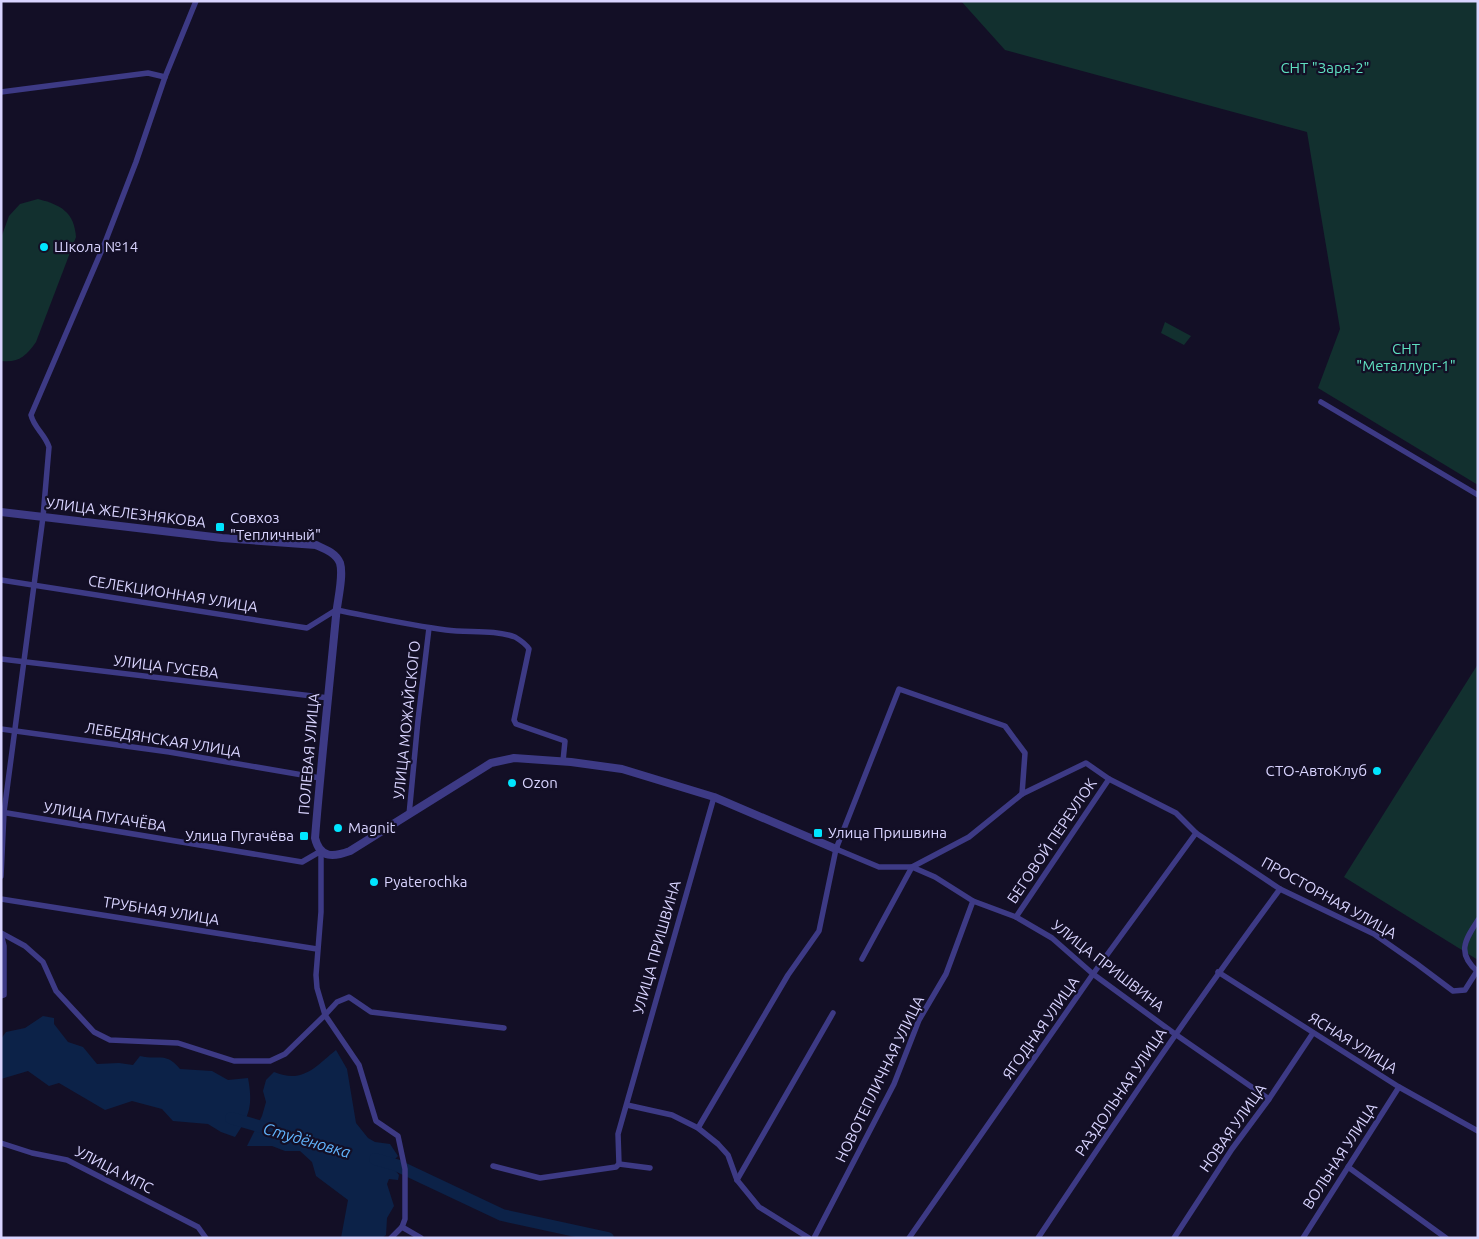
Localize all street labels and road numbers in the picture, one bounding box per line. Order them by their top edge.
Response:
street label: УЛИЦА ЖЕЛЕЗНЯКОВА [45,494,207,531]
street label: СЕЛЕКЦИОННАЯ УЛИЦА [87,572,259,615]
street label: УЛИЦА МОЖАЙСКОГО [390,640,423,800]
street label: УЛИЦА ГУСЕВА [113,652,220,681]
street label: ПОЛЕВАЯ УЛИЦА [295,692,322,816]
street label: ЛЕБЕДЯНСКАЯ УЛИЦА [84,719,243,760]
street label: БЕГОВОЙ ПЕРЕУЛОК [1003,775,1100,906]
street label: УЛИЦА ПУГАЧЁВА [42,798,168,835]
street label: ПРОСТОРНАЯ УЛИЦА [1259,853,1400,942]
street label: УЛИЦА ПРИШВИНА [629,878,684,1016]
street label: ТРУБНАЯ УЛИЦА [102,893,221,928]
street label: УЛИЦА ПРИШВИНА [1049,916,1168,1015]
street label: ЯГОДНАЯ УЛИЦА [999,973,1082,1082]
street label: НОВОТЕПЛИЧНАЯ УЛИЦА [832,993,927,1165]
street label: ЯСНАЯ УЛИЦА [1306,1009,1401,1077]
street label: РАЗДОЛЬНАЯ УЛИЦА [1071,1024,1170,1159]
street label: НОВАЯ УЛИЦА [1196,1080,1269,1175]
street label: ВОЛЬНАЯ УЛИЦА [1299,1099,1380,1212]
street label: УЛИЦА МПС [72,1143,156,1197]

